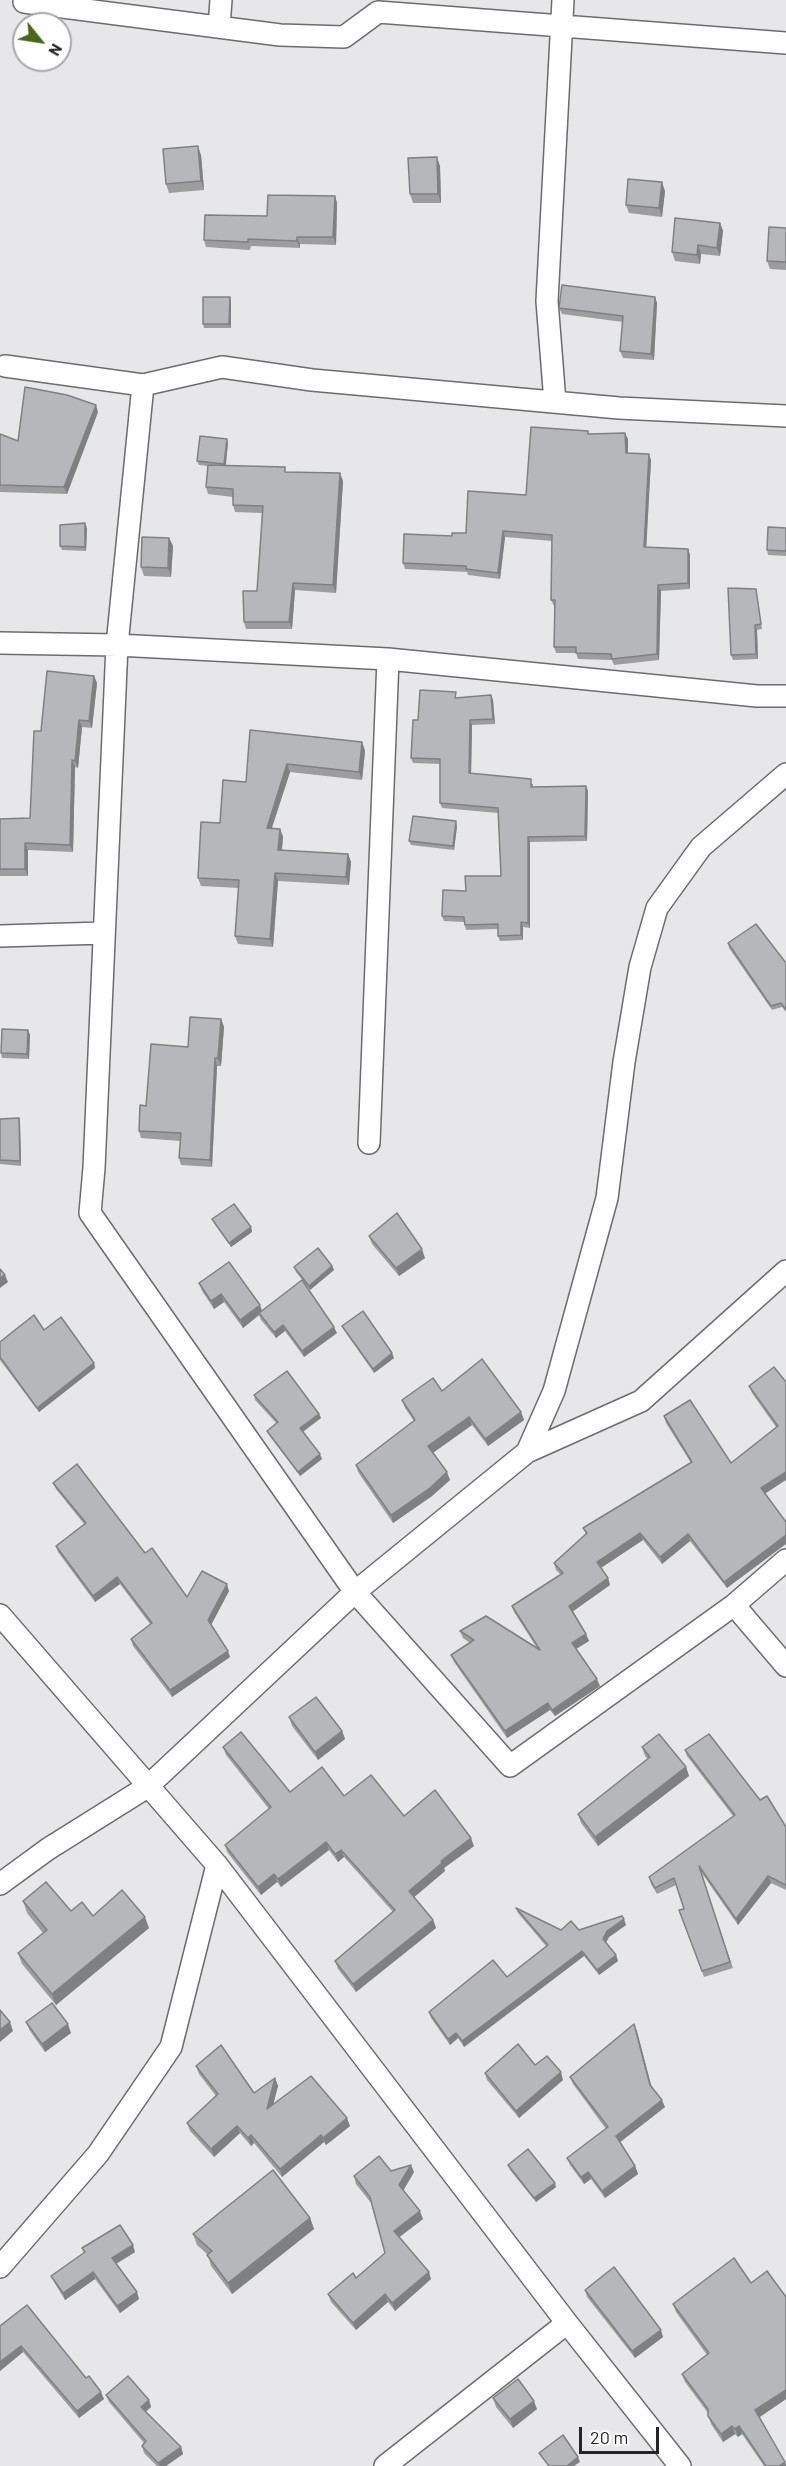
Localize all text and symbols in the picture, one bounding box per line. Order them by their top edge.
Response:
north arrow [12,12,72,72]
text: N [45,41,67,60]
scale bar [582,2415,662,2453]
text: 20 m [590,2426,628,2448]

